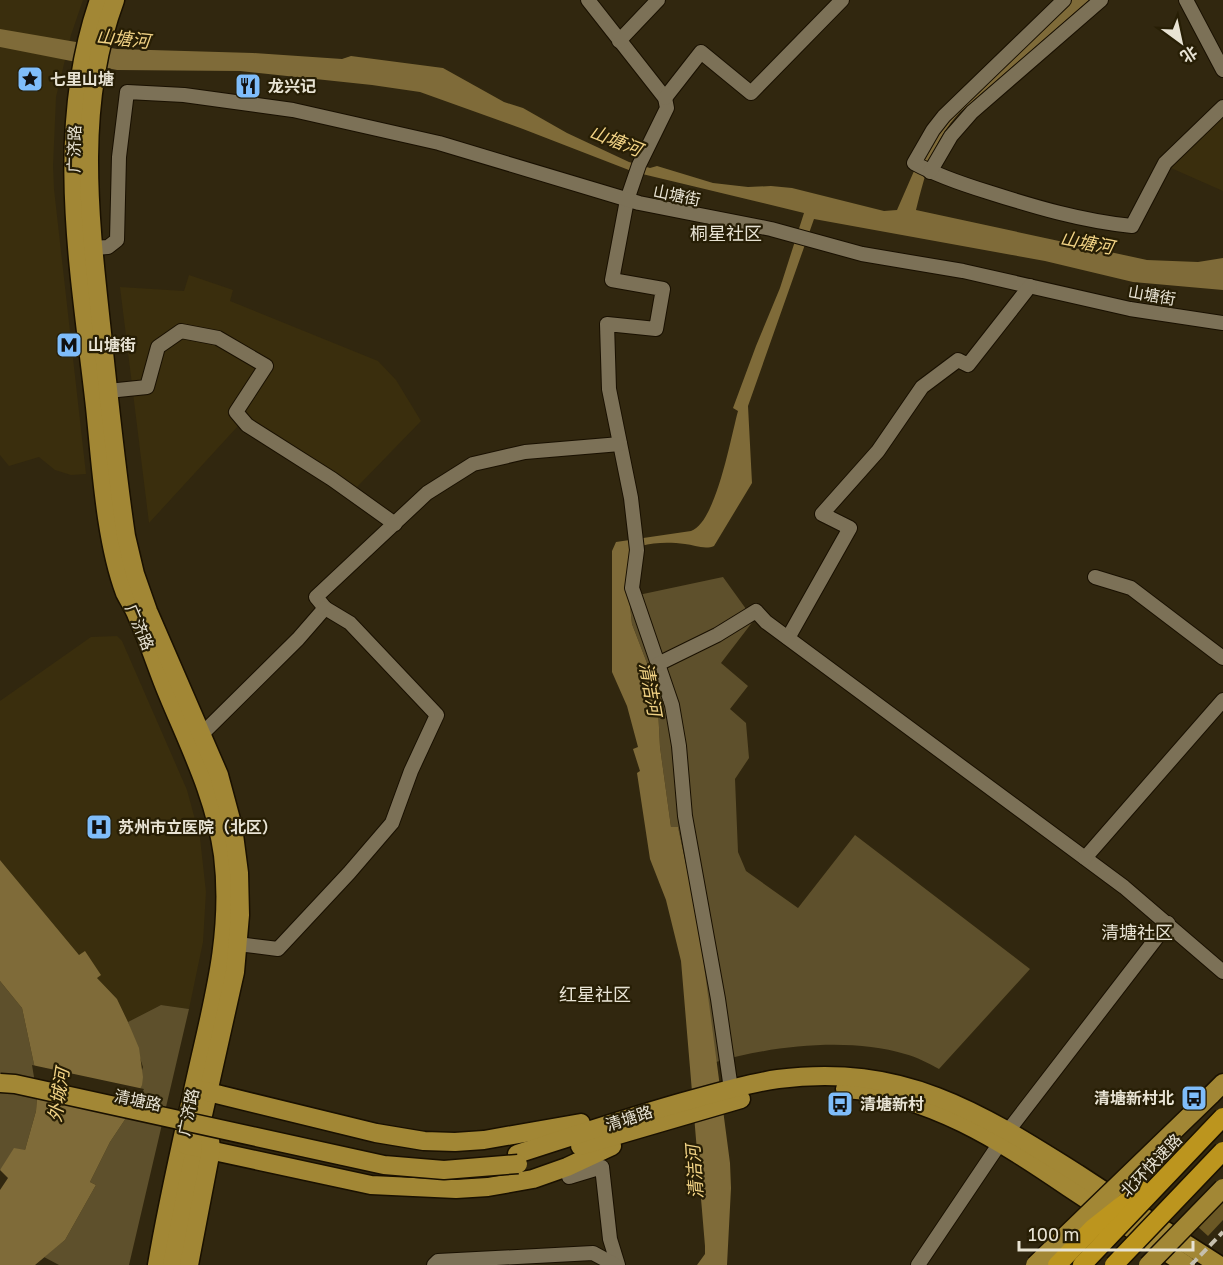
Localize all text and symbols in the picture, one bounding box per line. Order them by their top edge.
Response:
north arrow [1151,12,1211,72]
water label: 山塘河 [95,24,154,52]
text: 北 [1177,42,1201,67]
place icon: 七里山塘 [15,64,45,94]
place label: 七里山塘 [50,69,114,89]
restaurant icon: 龙兴记 [233,71,263,101]
place label: 龙兴记 [268,76,316,96]
water label: 山塘河 [587,120,648,161]
street label: 广济路 [64,125,84,173]
street label: 山塘街 [651,180,703,210]
district label: 桐星社区 [690,222,762,244]
water label: 山塘河 [1058,226,1119,259]
street label: 山塘街 [1127,281,1177,309]
metro station icon: 山塘街 [54,330,84,360]
place label: 山塘街 [88,335,136,355]
street label: 广济路 [121,601,159,653]
water label: 清洁河 [635,661,667,720]
hospital icon: 苏州市立医院（北区） [84,812,114,842]
place label: 苏州市立医院（北区） [118,817,278,837]
district label: 清塘社区 [1101,921,1173,943]
district label: 红星社区 [559,983,631,1005]
water label: 外城河 [43,1064,74,1123]
bus stop icon: 清塘新村北 [1179,1083,1209,1113]
street label: 清塘路 [112,1085,164,1115]
street label: 广济路 [173,1086,203,1138]
place label: 清塘新村北 [1094,1088,1174,1108]
bus stop icon: 清塘新村 [825,1089,855,1119]
place label: 清塘新村 [860,1094,924,1114]
street label: 清塘路 [603,1101,655,1135]
street label: 北环快速路 [1116,1129,1186,1201]
water label: 清洁河 [681,1141,707,1200]
scale bar [1019,1214,1193,1252]
text: 100 m [1028,1223,1079,1245]

